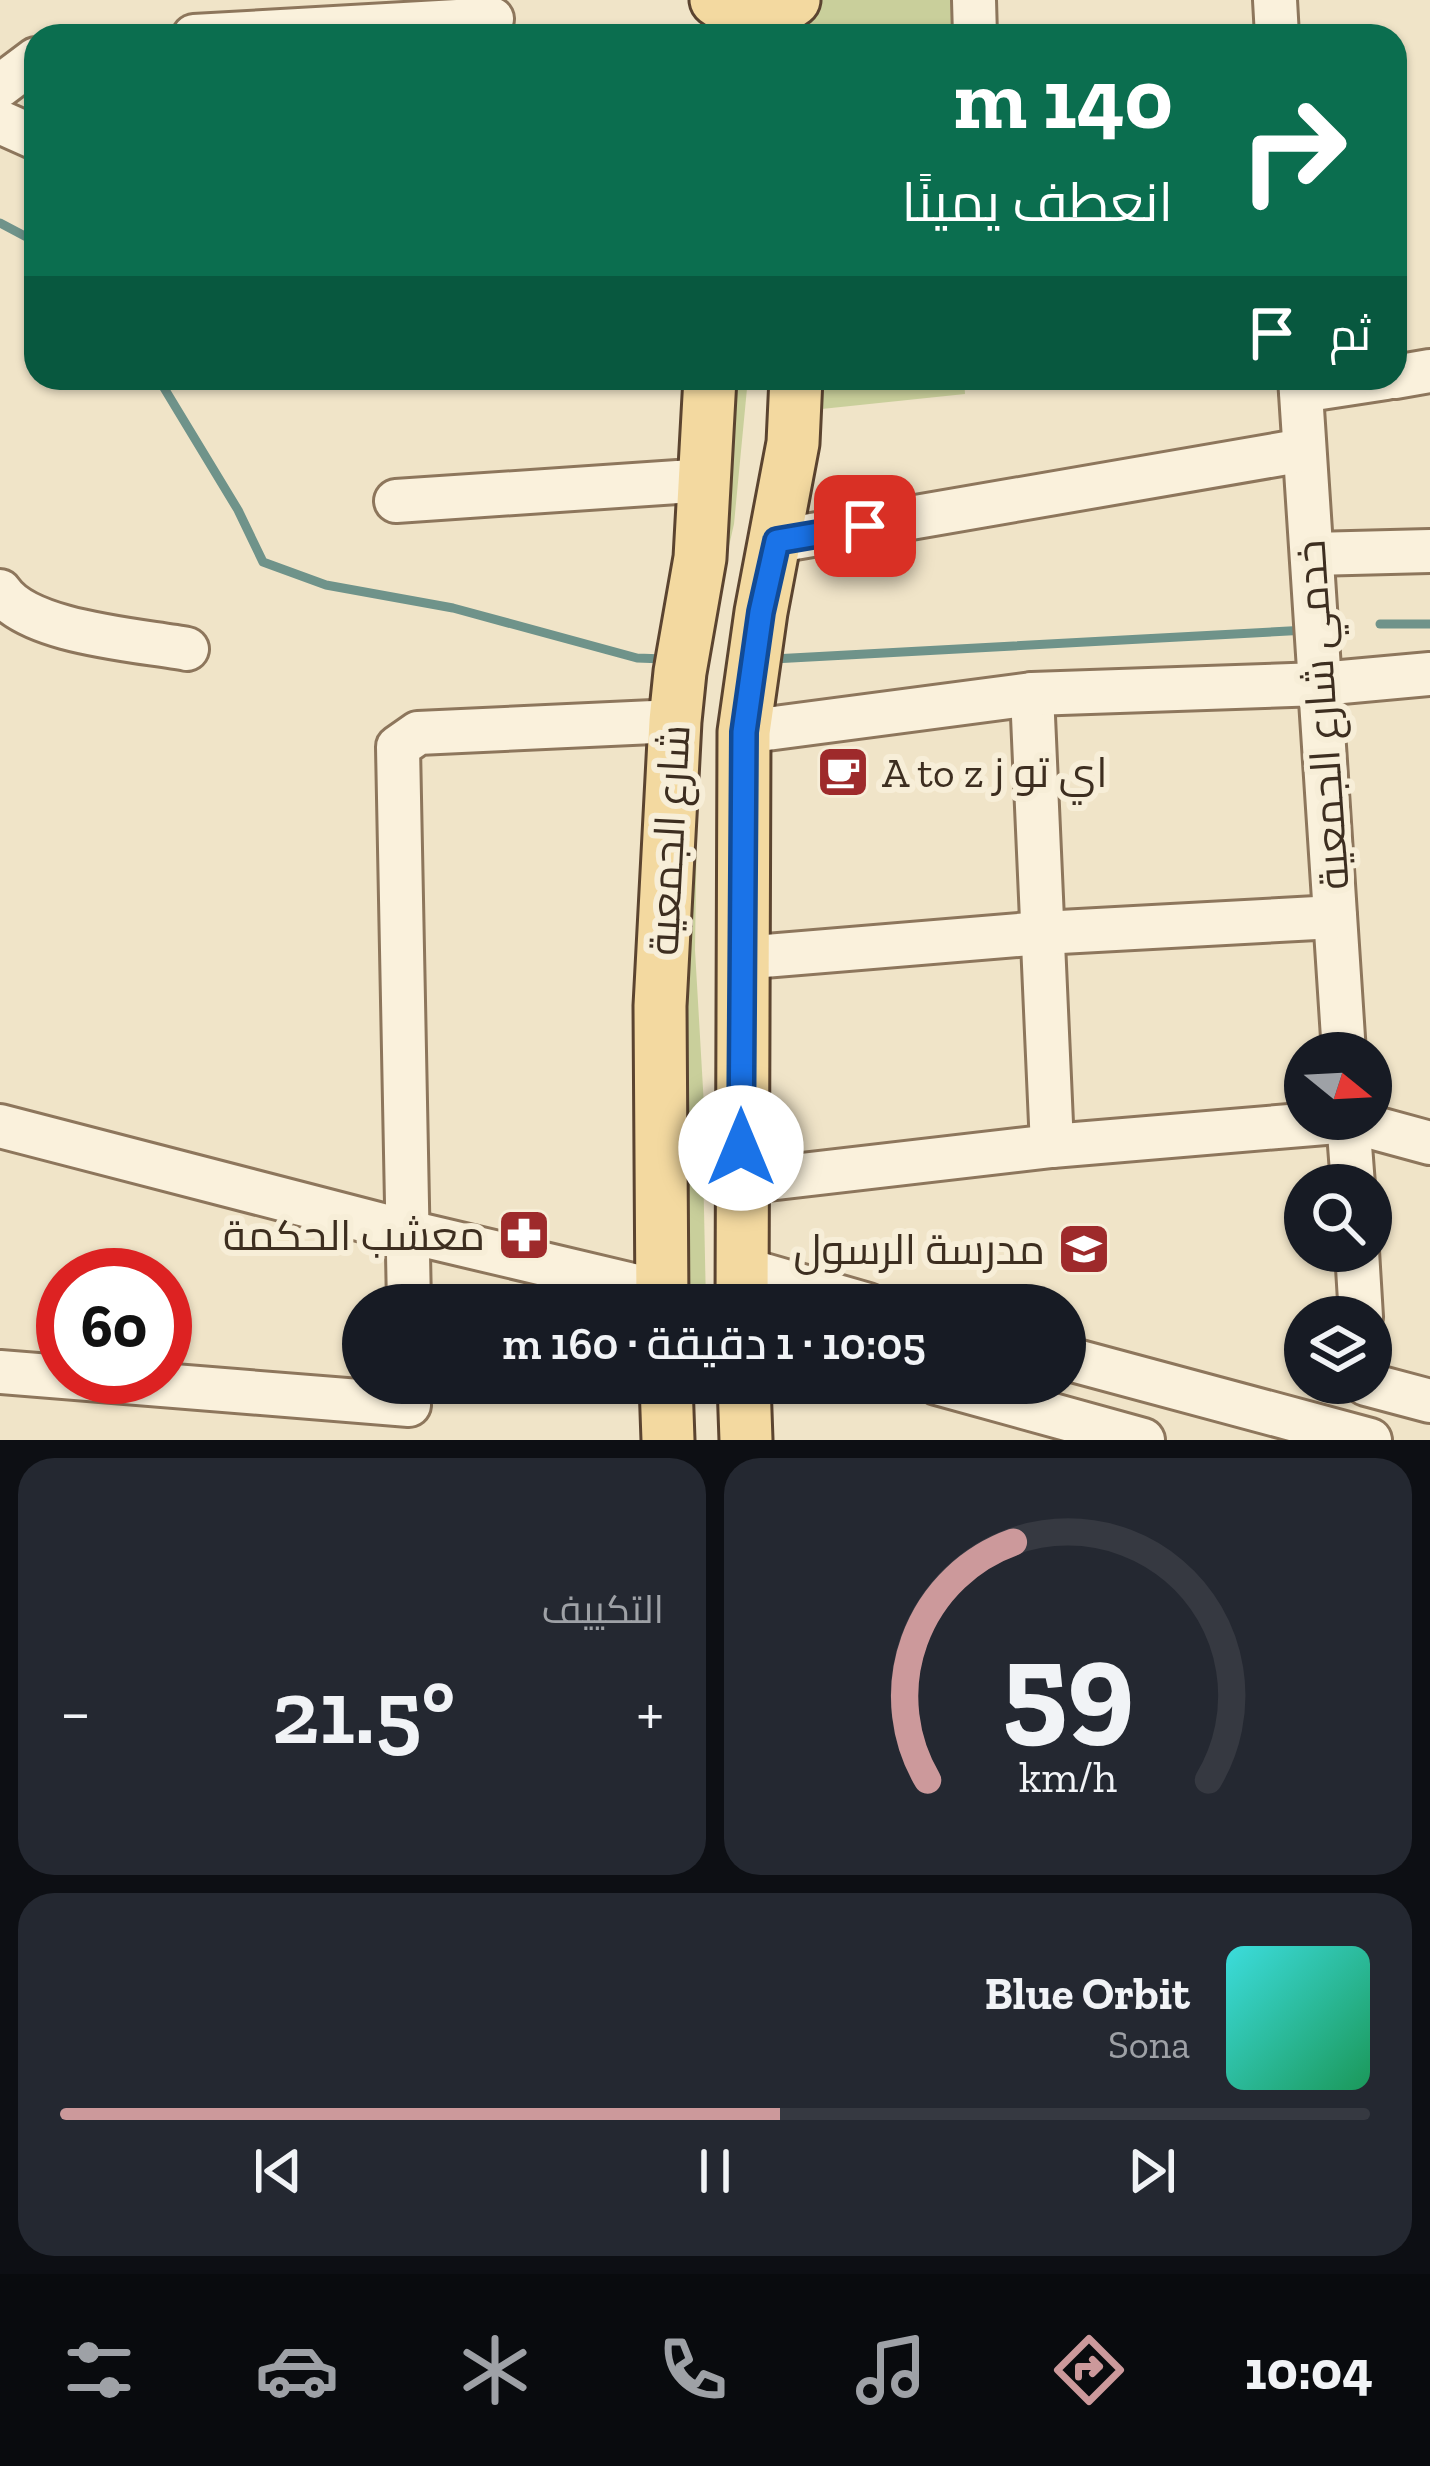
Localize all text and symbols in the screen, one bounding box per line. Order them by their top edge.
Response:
text: 140 m [953,49,1173,150]
icon: right [1215,72,1371,228]
text: انعطف يمينًا [901,170,1173,235]
icon: arrive [1239,300,1305,366]
text: ثم [1329,308,1371,362]
pin [814,475,916,577]
icon: arrive [832,493,898,559]
street label: خدمي شارع الجمعية [1284,538,1367,891]
street label: شارع الجمعية [637,723,703,957]
cafe icon: A to z اي تو ز [815,744,871,800]
place label: A to z اي تو ز [882,747,1108,805]
north arrow [1284,1032,1392,1140]
map controls [1284,1032,1392,1404]
position arrow [678,1085,804,1211]
button: search [1284,1164,1392,1272]
pharmacy icon: معشب الحكمة [496,1207,552,1263]
place label: معشب الحكمة [223,1210,485,1261]
school or university icon: مدرسة الرسول [1056,1221,1112,1277]
place label: مدرسة الرسول [794,1224,1045,1275]
speed limit sign: 60 [36,1248,192,1404]
button: layers [1284,1296,1392,1404]
text: 10:05 · 1 دقيقة · 160 m [502,1317,926,1371]
text: التكييف [542,1586,664,1633]
text: 59 [1002,1611,1134,1761]
text: 21.5° [272,1658,455,1766]
text: − [60,1673,91,1752]
text: + [636,1673,664,1752]
text: km/h [1019,1751,1117,1802]
text: Blue Orbit [985,1967,1190,2021]
text: Sona [1108,2021,1190,2068]
icon: previous [245,2138,311,2204]
icon: pause [682,2138,748,2204]
icon: next [1119,2138,1185,2204]
icon: filters [57,2328,141,2412]
icon: car [255,2328,339,2412]
icon: climate [453,2328,537,2412]
icon: phone [651,2328,735,2412]
icon: music [849,2328,933,2412]
icon: directions [1047,2328,1131,2412]
text: 10:04 [1245,2338,1373,2403]

